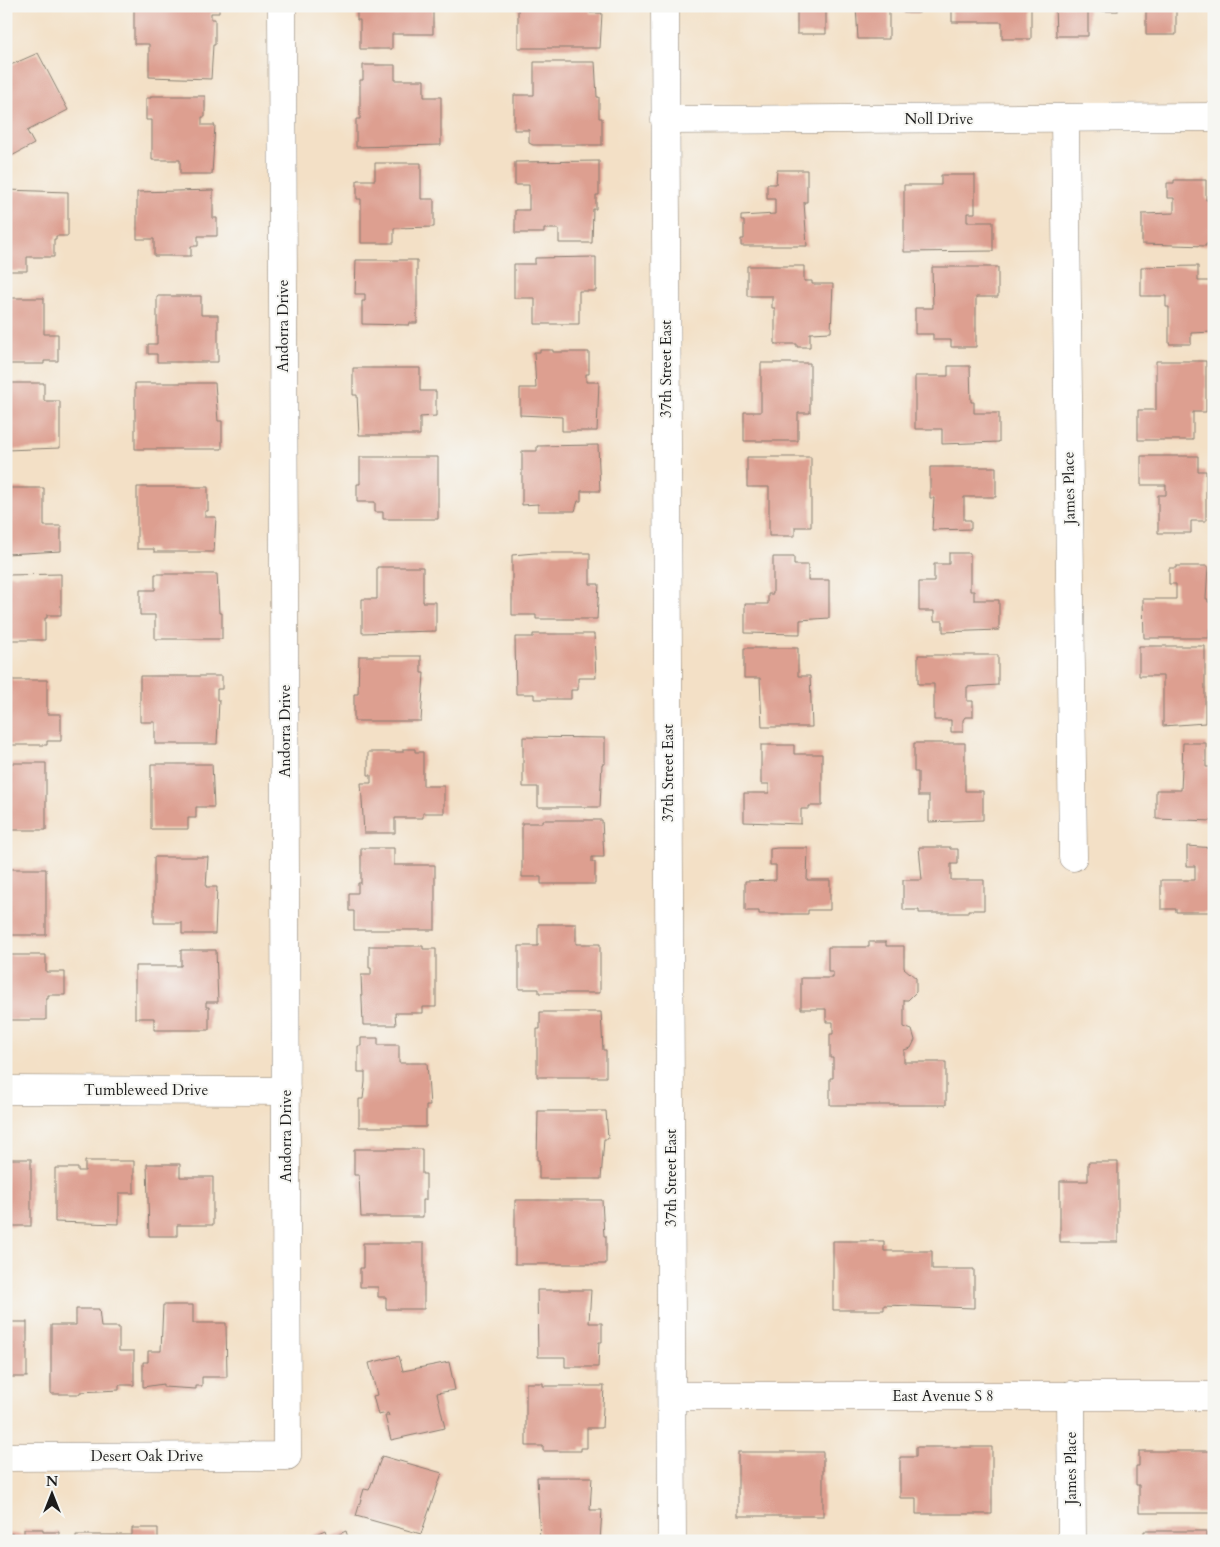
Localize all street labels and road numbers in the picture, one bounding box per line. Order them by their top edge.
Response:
street label: Noll Drive [905,109,974,129]
street label: Andorra Drive [273,279,293,373]
street label: 37th Street East [656,320,676,418]
street label: James Place [1058,451,1080,527]
street label: Andorra Drive [275,684,295,778]
street label: 37th Street East [658,724,678,822]
street label: Tumbleweed Drive [84,1080,208,1100]
street label: Andorra Drive [276,1089,296,1183]
street label: 37th Street East [661,1129,681,1227]
street label: East Avenue S 8 [892,1386,994,1406]
street label: James Place [1061,1431,1081,1506]
street label: Desert Oak Drive [91,1446,204,1466]

